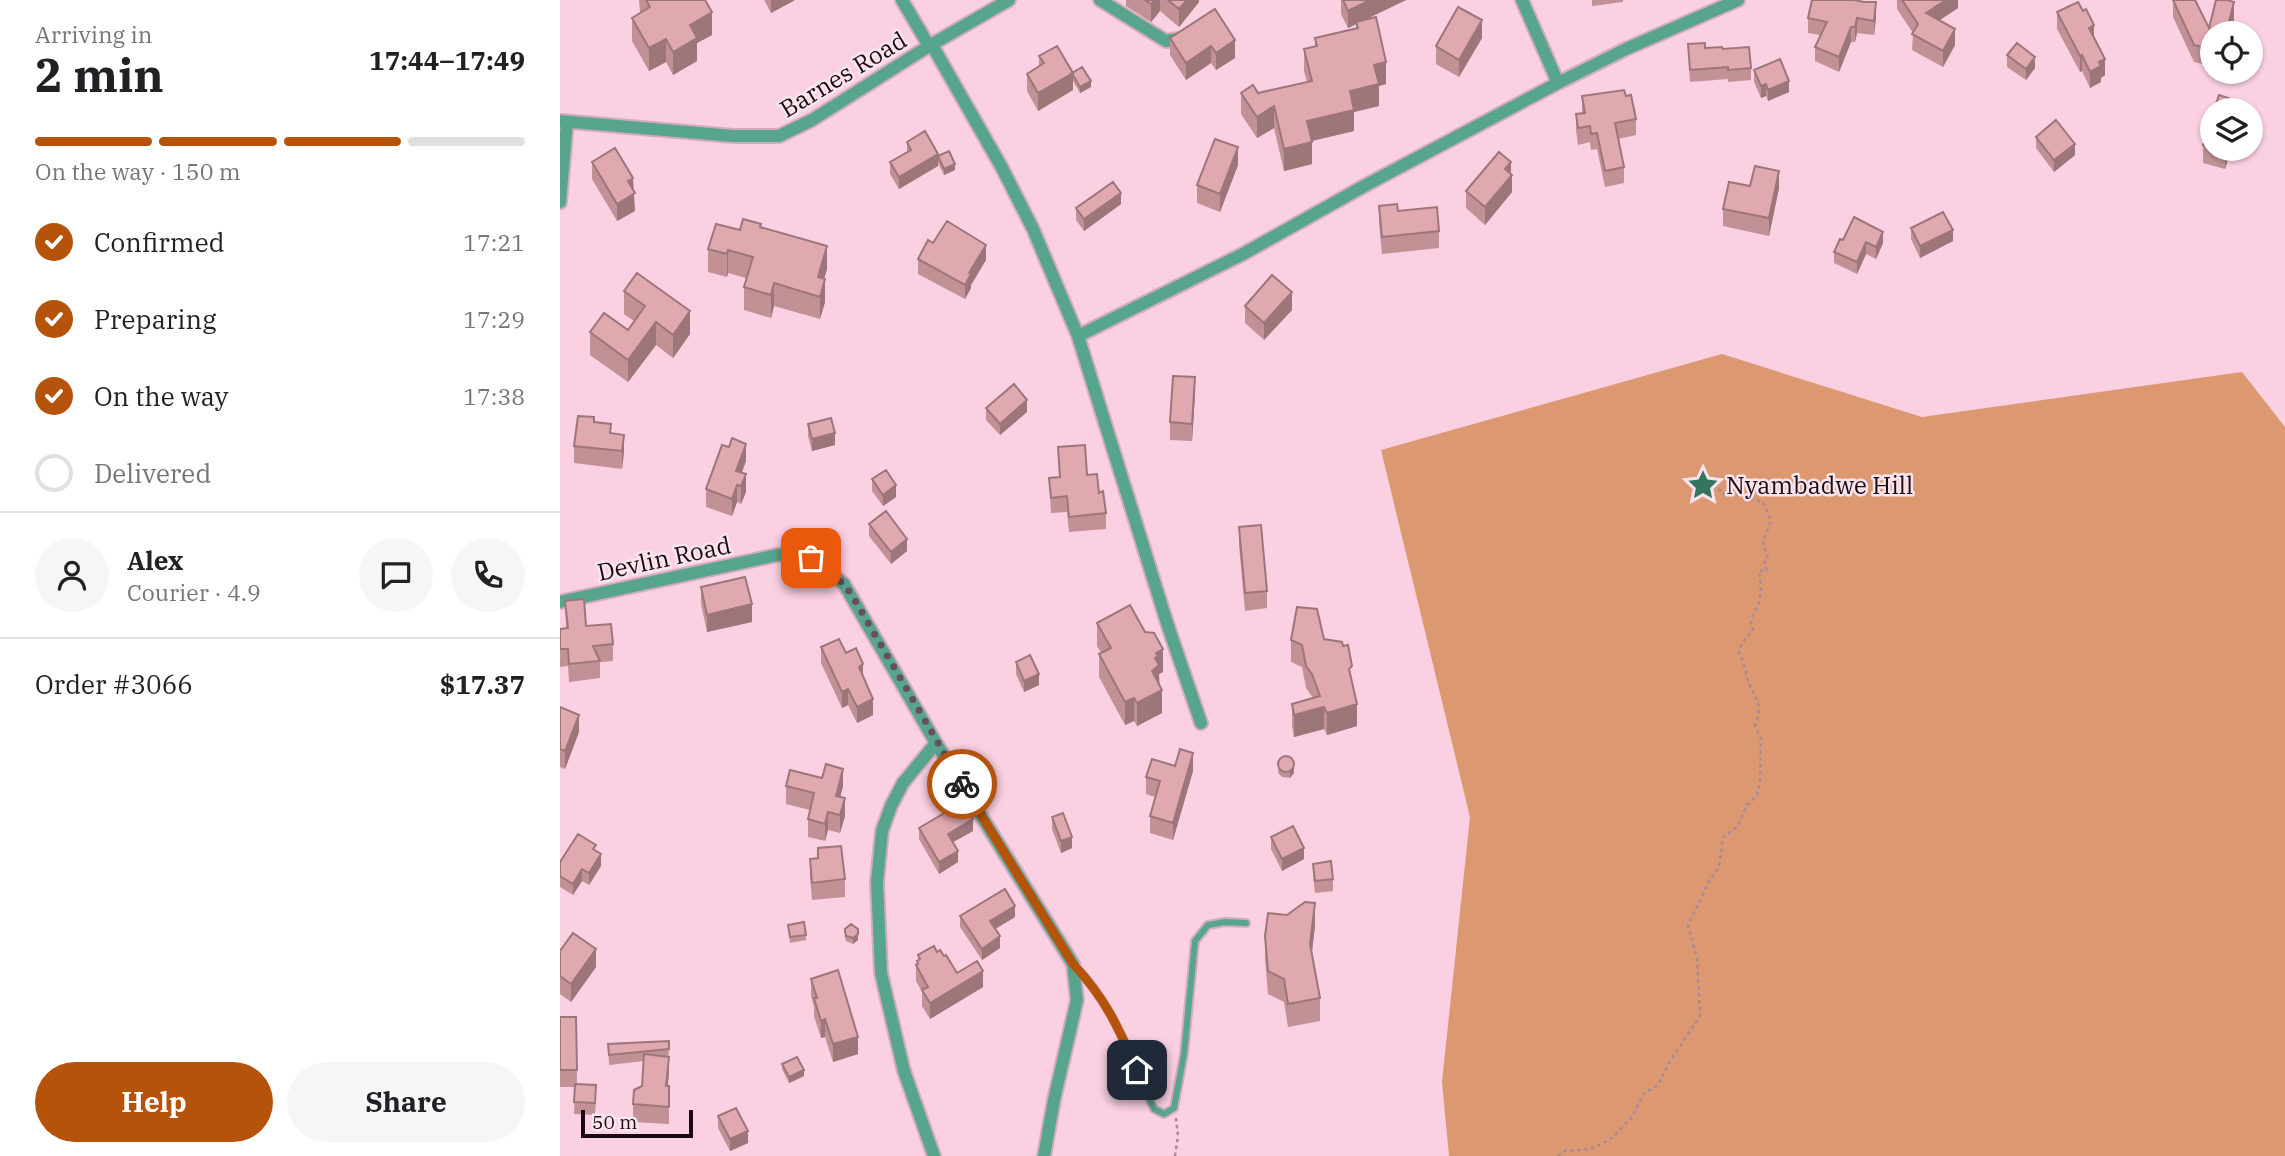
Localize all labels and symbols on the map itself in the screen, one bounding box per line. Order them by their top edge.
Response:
street label: Barnes Road [774,24,912,124]
place icon: Nyambadwe Hill [1686,468,1720,502]
place label: Nyambadwe Hill [1726,469,1913,501]
street label: Devlin Road [594,528,734,588]
pin [781,528,841,588]
courier [927,749,997,819]
pin [1107,1040,1167,1100]
scale bar [581,1107,693,1139]

